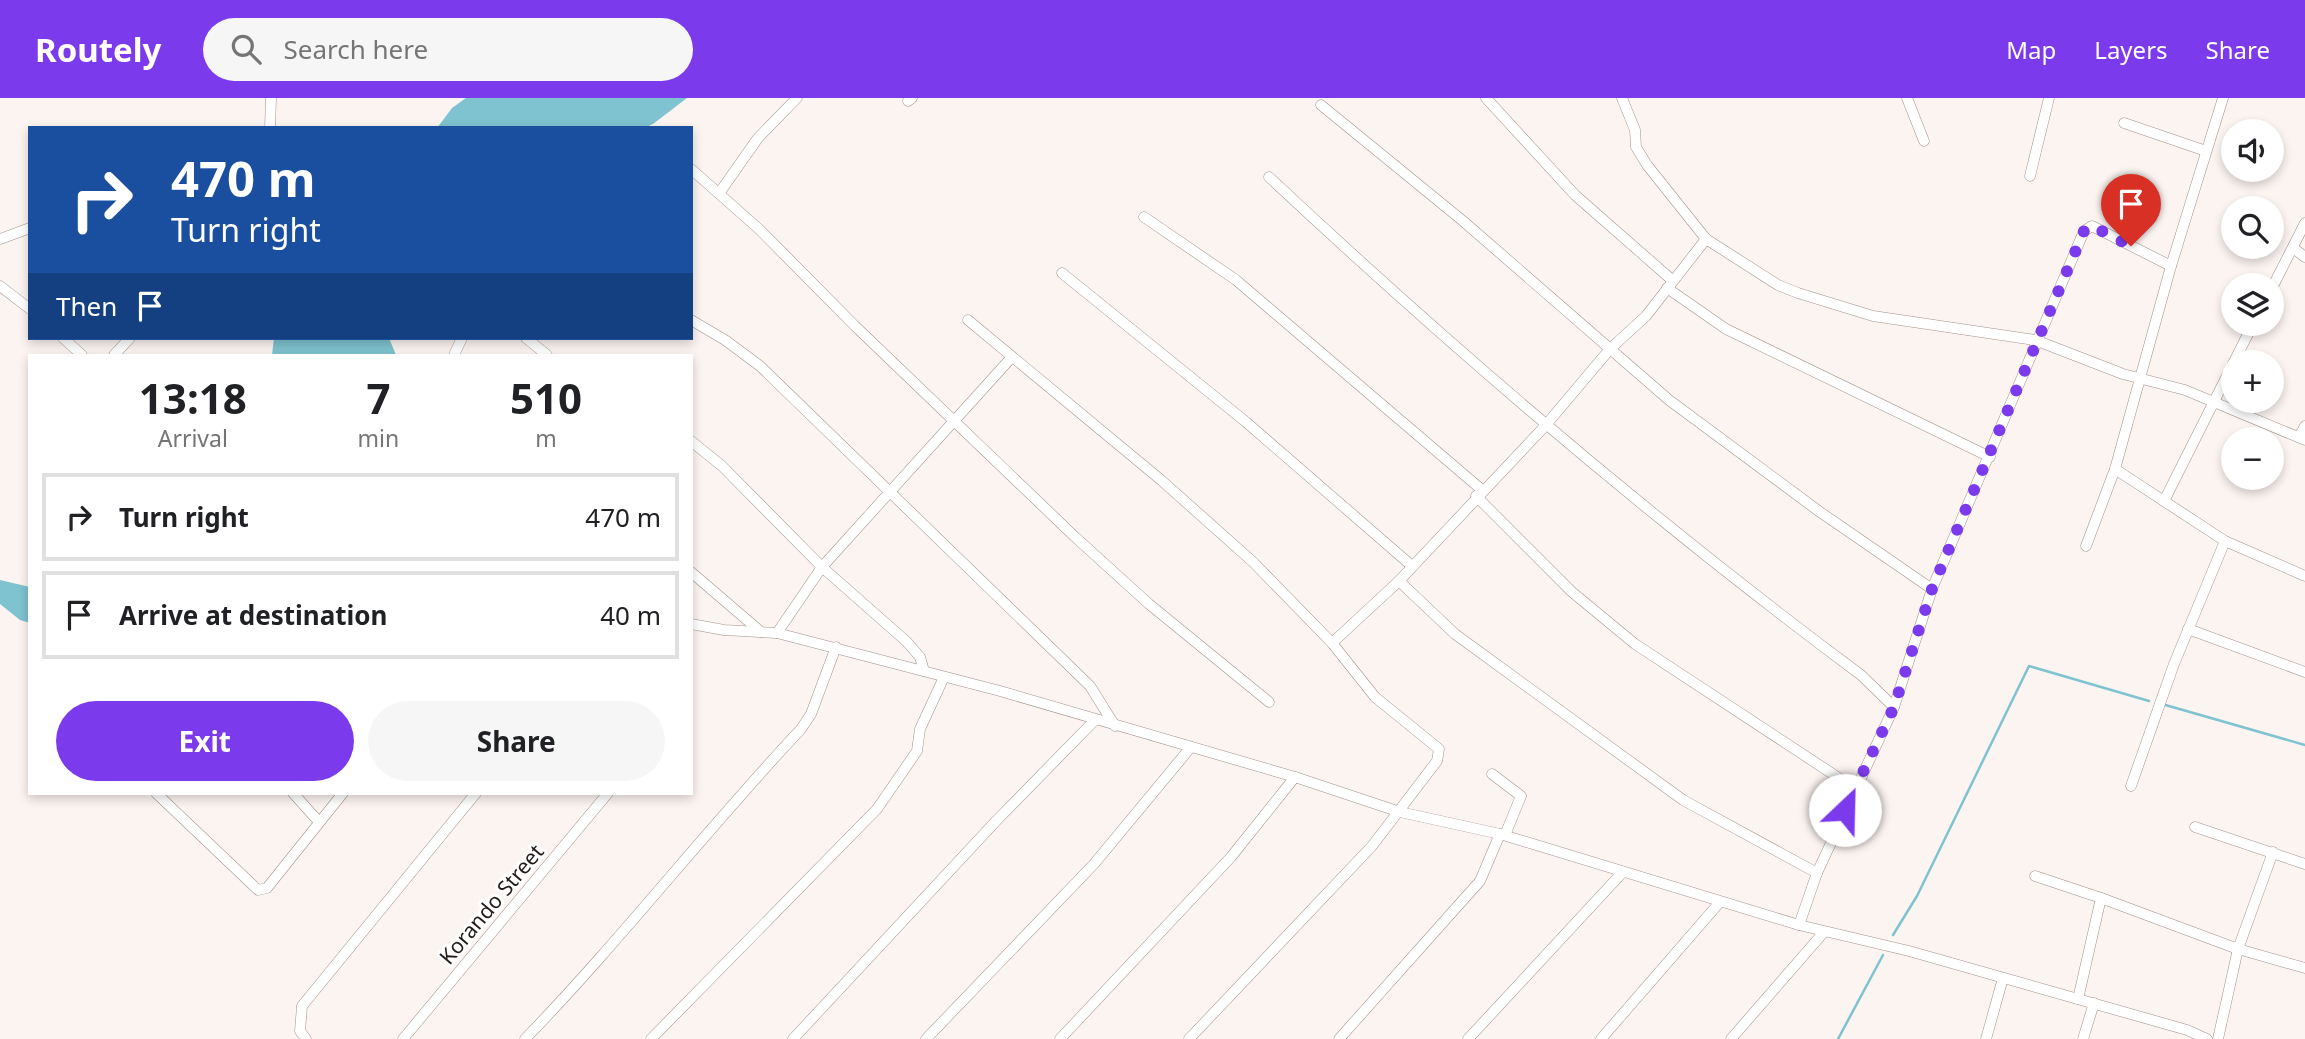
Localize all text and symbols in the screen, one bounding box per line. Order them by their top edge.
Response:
search box [203,18,693,81]
text: Routely [35,27,161,72]
icon: search [227,30,265,68]
text: Search here [283,31,428,67]
text: Map [2006,33,2056,66]
text: Layers [2094,33,2168,66]
text: Share [2206,33,2270,66]
map controls [2221,119,2284,490]
button: sound [2221,119,2284,182]
text: 470 m [171,145,316,211]
icon: right [56,154,147,245]
pin [2101,174,2161,246]
icon: arrive [2112,185,2150,223]
button: search [2221,196,2284,259]
text: Turn right [171,208,321,251]
button: layers [2221,273,2284,336]
icon: arrive [131,287,169,325]
text: Then [56,288,117,324]
button: + [2221,350,2284,413]
text: 13:18 [139,369,247,426]
text: 7 [366,369,390,426]
text: 510 [510,369,582,426]
text: Arrival [158,422,228,454]
text: min [358,422,399,454]
text: m [535,422,557,454]
button: − [2221,427,2284,490]
icon: right [60,498,98,536]
text: Turn right [119,499,249,535]
text: 470 m [585,499,661,535]
icon: arrive [60,596,98,634]
text: Arrive at destination [119,597,388,633]
text: 40 m [600,597,661,633]
button: Exit [56,701,354,781]
button: Share [368,701,665,781]
position arrow [1808,773,1882,847]
street label: Korando Street [433,838,550,970]

